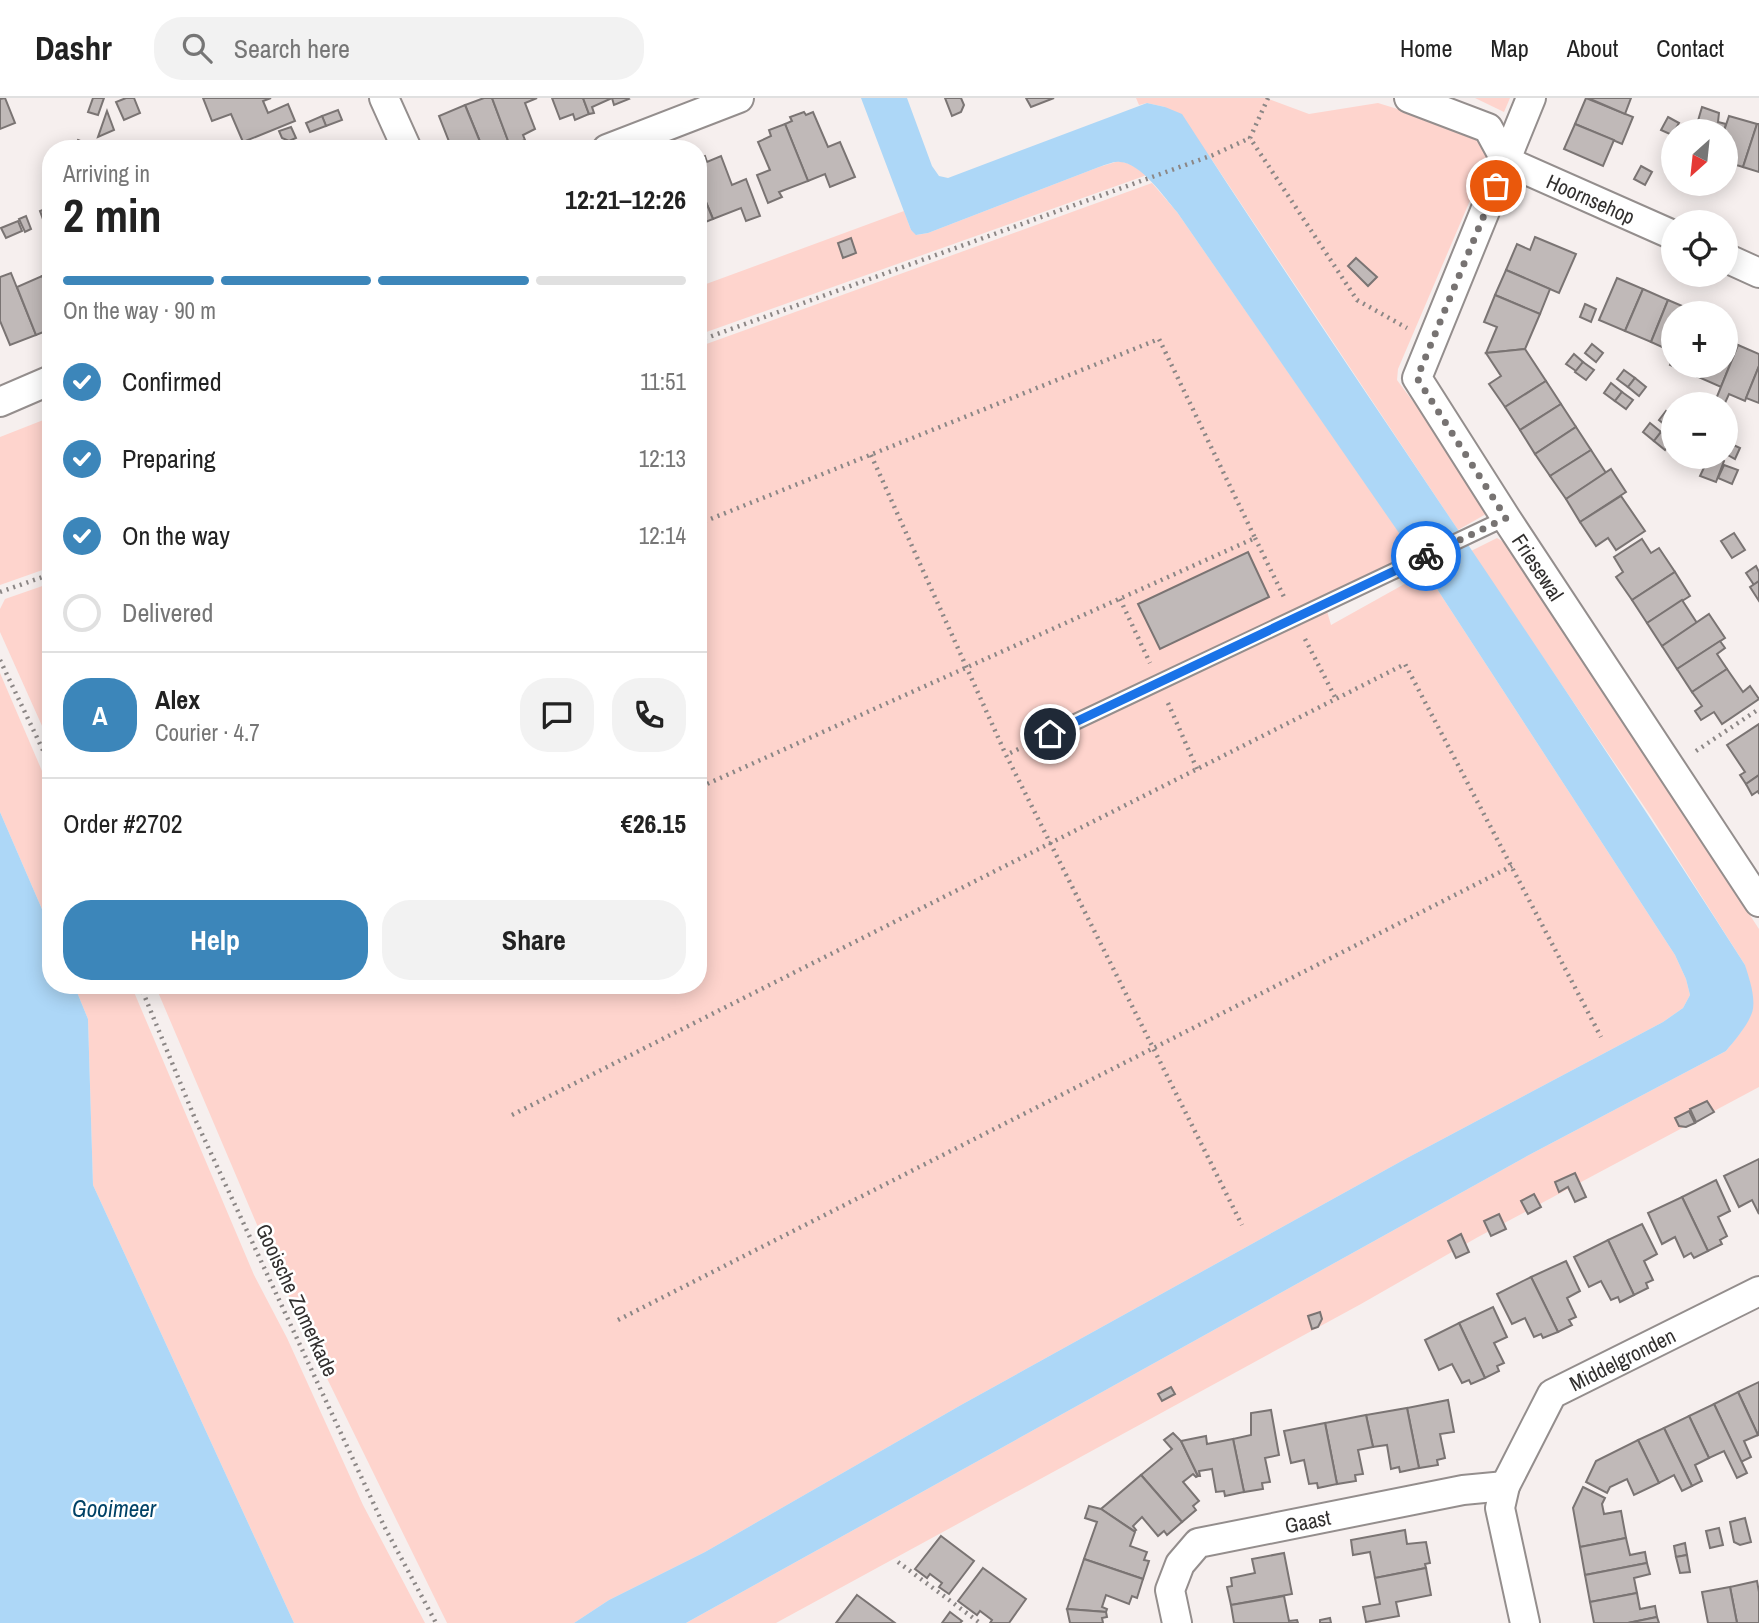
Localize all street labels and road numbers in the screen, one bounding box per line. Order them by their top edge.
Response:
street label: Hoornsehop [1542,166,1640,231]
street label: Friesewal [1506,528,1571,606]
street label: Gooische Zomerkade [249,1219,345,1381]
street label: Middelgronden [1564,1320,1680,1398]
street label: Gaast [1282,1502,1333,1540]

